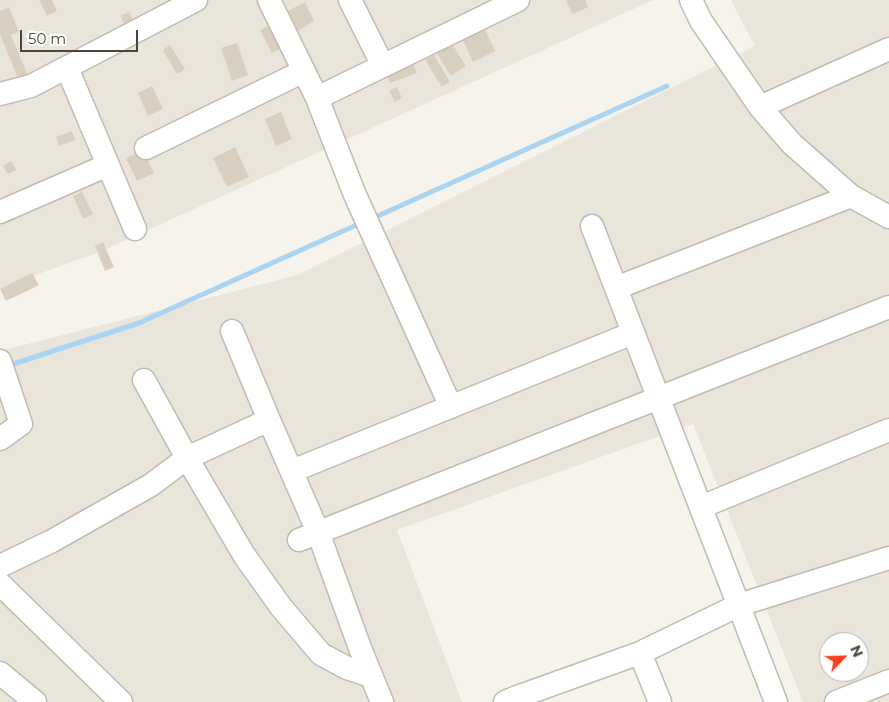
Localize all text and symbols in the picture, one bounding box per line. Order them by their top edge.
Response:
scale bar [22,20,140,52]
text: 50 m [28,29,66,48]
north arrow [819,632,869,682]
text: N [846,642,867,660]

